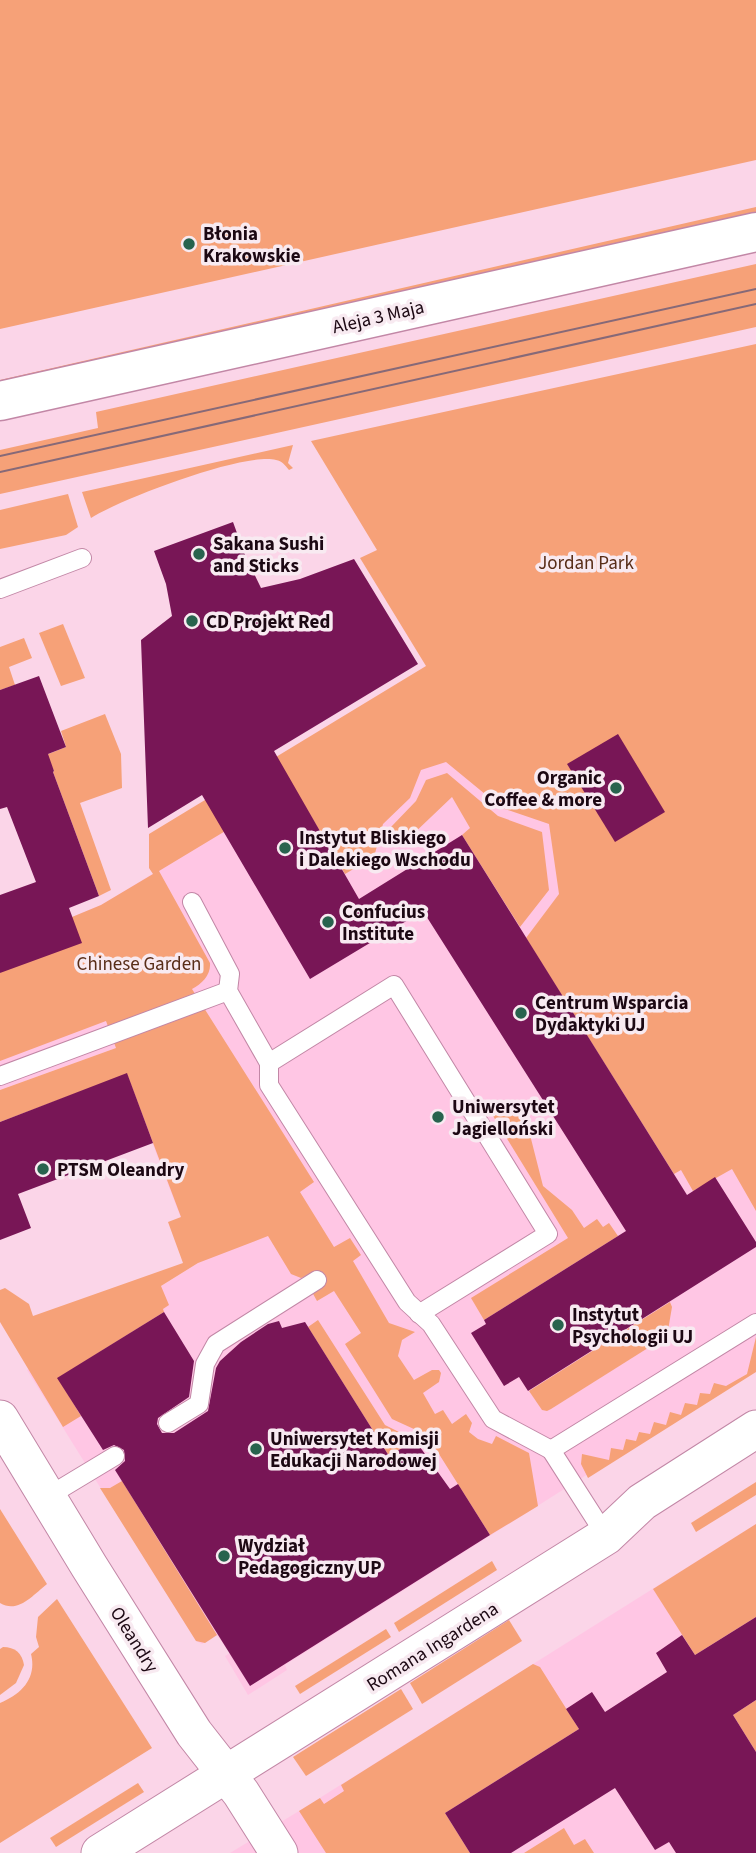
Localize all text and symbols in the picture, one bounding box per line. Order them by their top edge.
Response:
place label: Błonia Krakowskie [203,221,301,270]
marker: Błonia Krakowskie [181,236,197,252]
street label: Aleja 3 Maja [330,294,427,341]
place label: Sakana Sushi and Sticks [213,531,324,580]
marker: Sakana Sushi and Sticks [191,546,207,562]
park label: Jordan Park [538,550,634,577]
place label: CD Projekt Red [206,609,330,636]
marker: CD Projekt Red [184,613,200,629]
place label: Organic Coffee & more [484,765,602,814]
marker: Organic Coffee & more [608,780,624,796]
place label: Instytut Bliskiego i Dalekiego Wschodu [299,825,471,874]
marker: Instytut Bliskiego i Dalekiego Wschodu [277,840,293,856]
place label: Confucius Institute [342,899,425,948]
marker: Confucius Institute [320,914,336,930]
park label: Chinese Garden [77,951,201,978]
place label: Centrum Wsparcia Dydaktyki UJ [535,990,689,1039]
marker: Centrum Wsparcia Dydaktyki UJ [513,1005,529,1021]
place label: Uniwersytet Jagielloński [452,1094,555,1143]
marker: Uniwersytet Jagielloński [430,1109,446,1125]
place label: PTSM Oleandry [57,1157,185,1184]
marker: PTSM Oleandry [35,1161,51,1177]
place label: Instytut Psychologii UJ [572,1302,693,1351]
marker: Instytut Psychologii UJ [550,1317,566,1333]
place label: Uniwersytet Komisji Edukacji Narodowej [270,1426,439,1475]
marker: Uniwersytet Komisji Edukacji Narodowej [248,1441,264,1457]
place label: Wydział Pedagogiczny UP [238,1533,382,1582]
marker: Wydział Pedagogiczny UP [216,1548,232,1564]
street label: Romana Ingardena [362,1596,504,1699]
street label: Oleandry [103,1602,165,1678]

